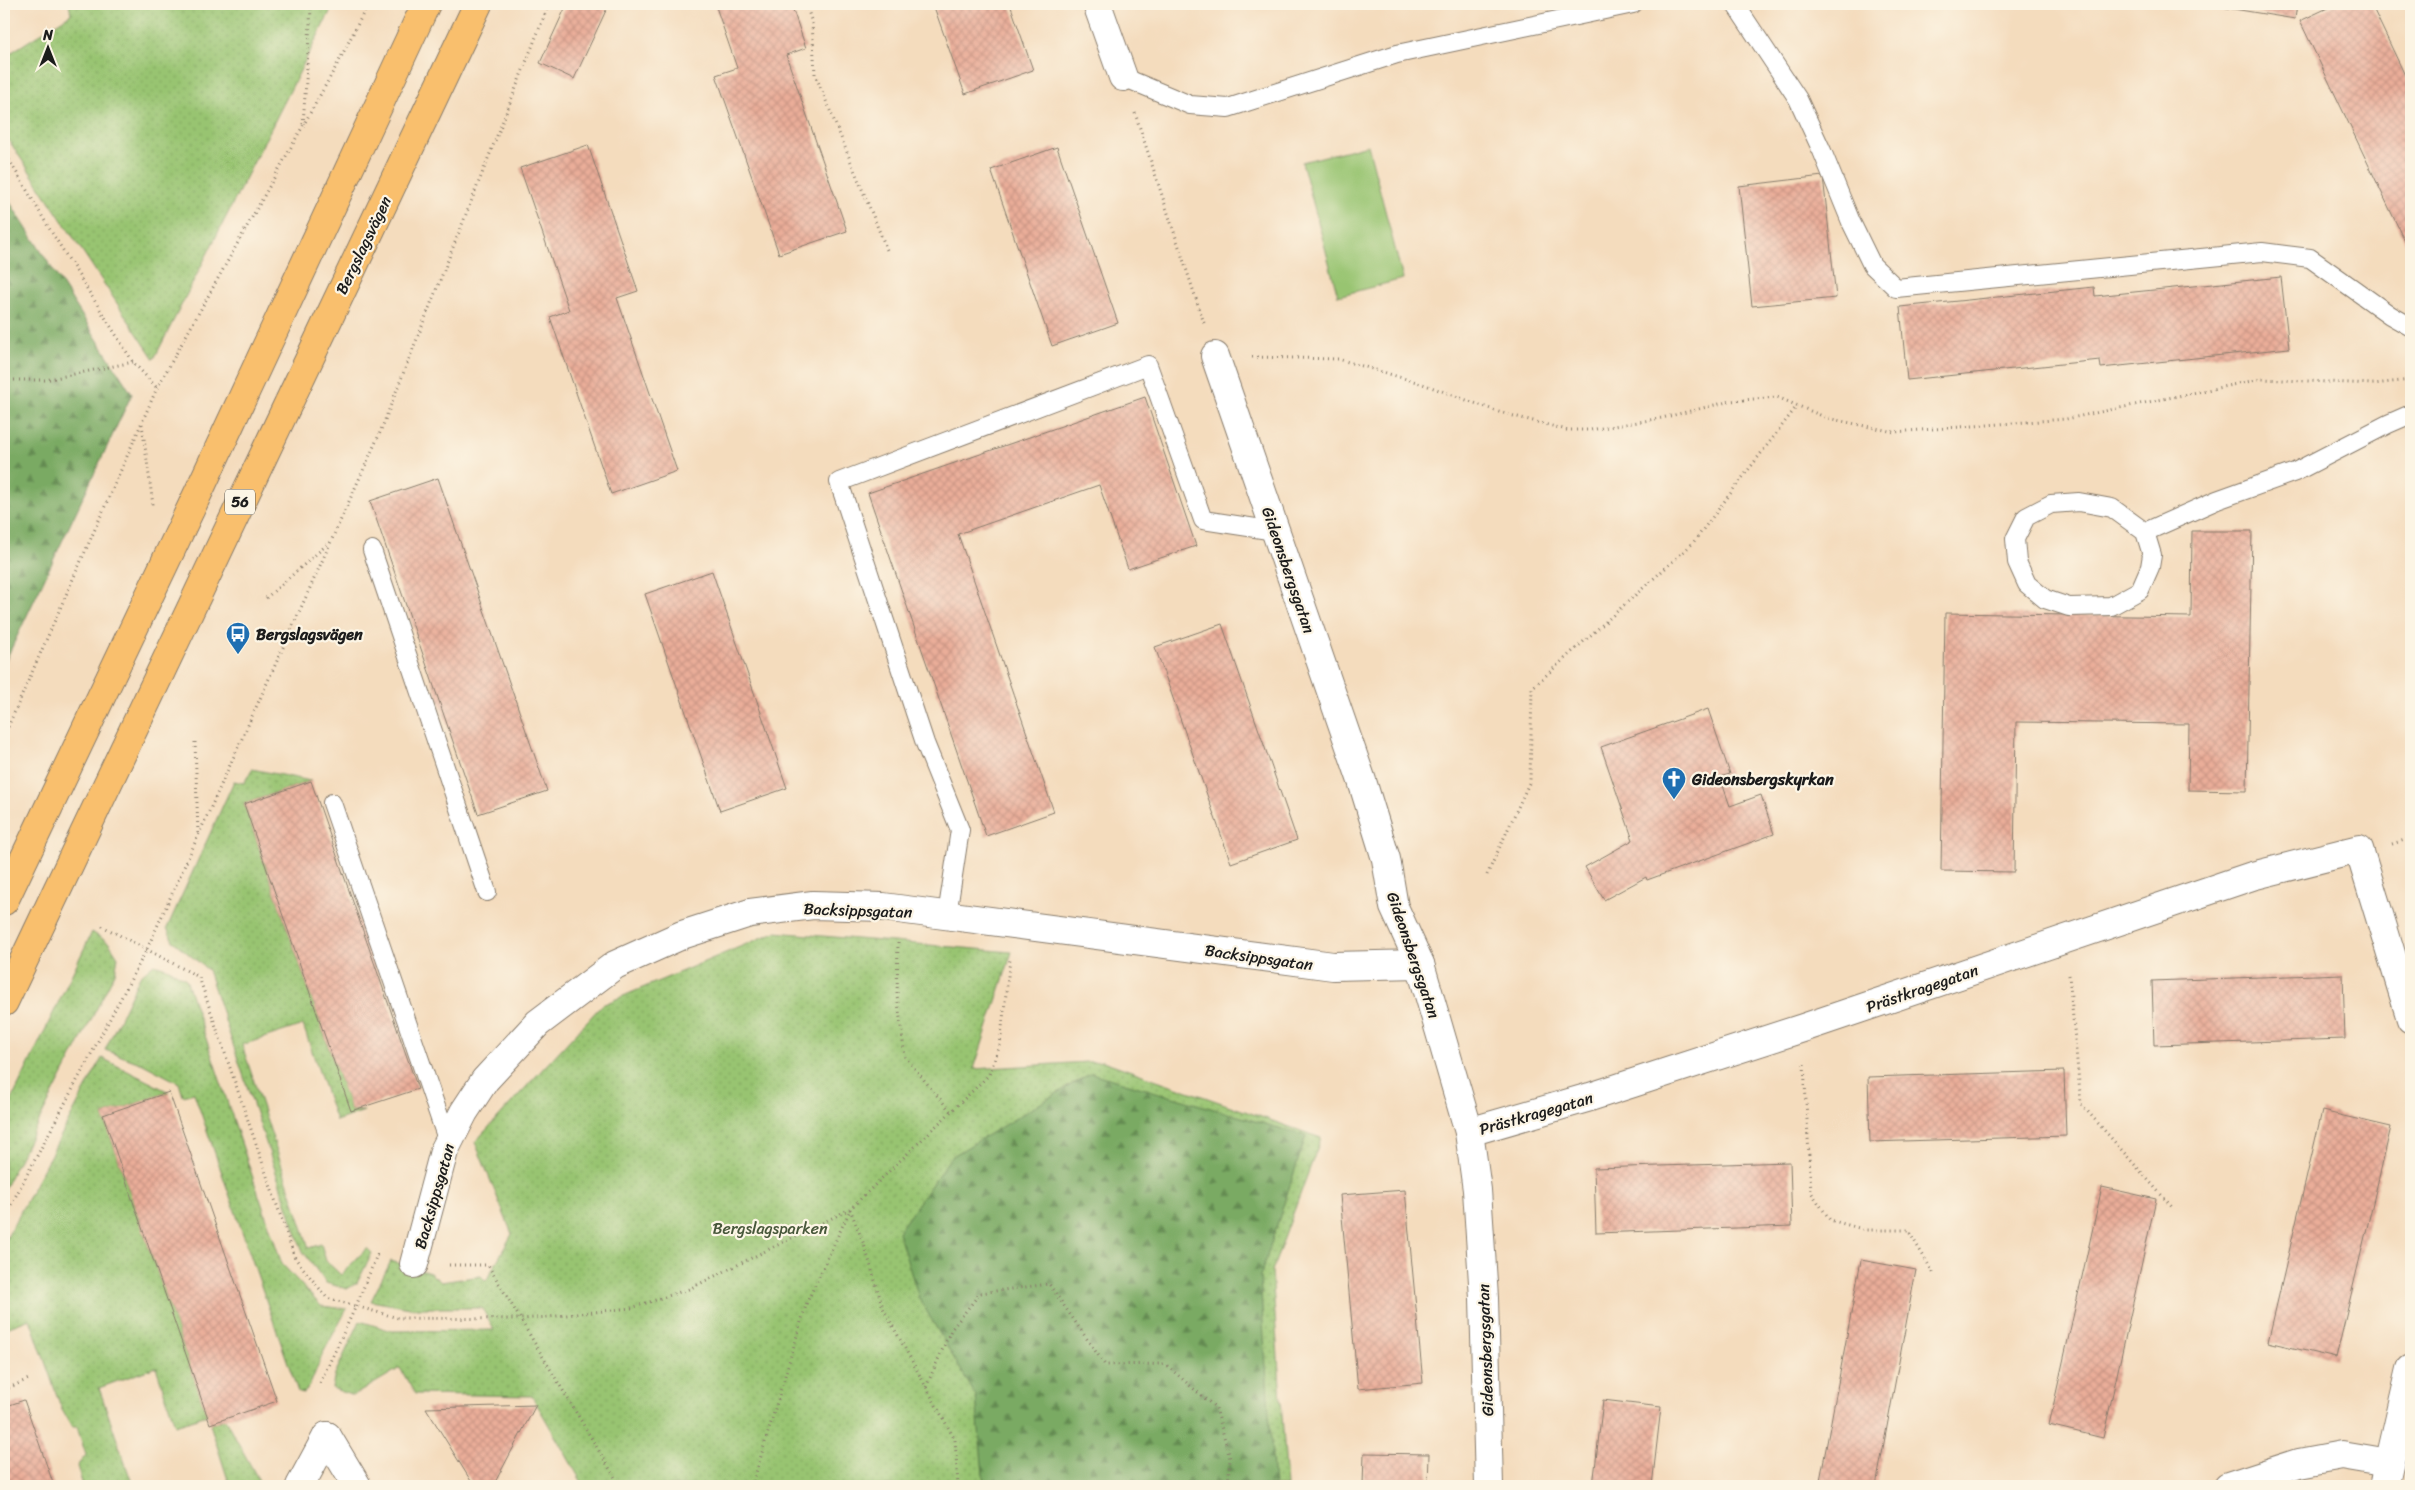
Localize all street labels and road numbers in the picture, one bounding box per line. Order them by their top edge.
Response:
street label: Bergslagsvägen [327,191,400,300]
road number: 56 [225,490,255,514]
street label: Gideonsbergsgatan [1253,503,1324,638]
street label: Gideonsbergsgatan [1378,888,1449,1023]
street label: Backsippsgatan [803,894,913,927]
street label: Backsippsgatan [1203,936,1315,979]
street label: Prästkragegatan [1862,956,1983,1021]
street label: Prästkragegatan [1476,1083,1597,1144]
street label: Backsippsgatan [406,1140,464,1252]
street label: Gideonsbergsgatan [1469,1283,1502,1417]

